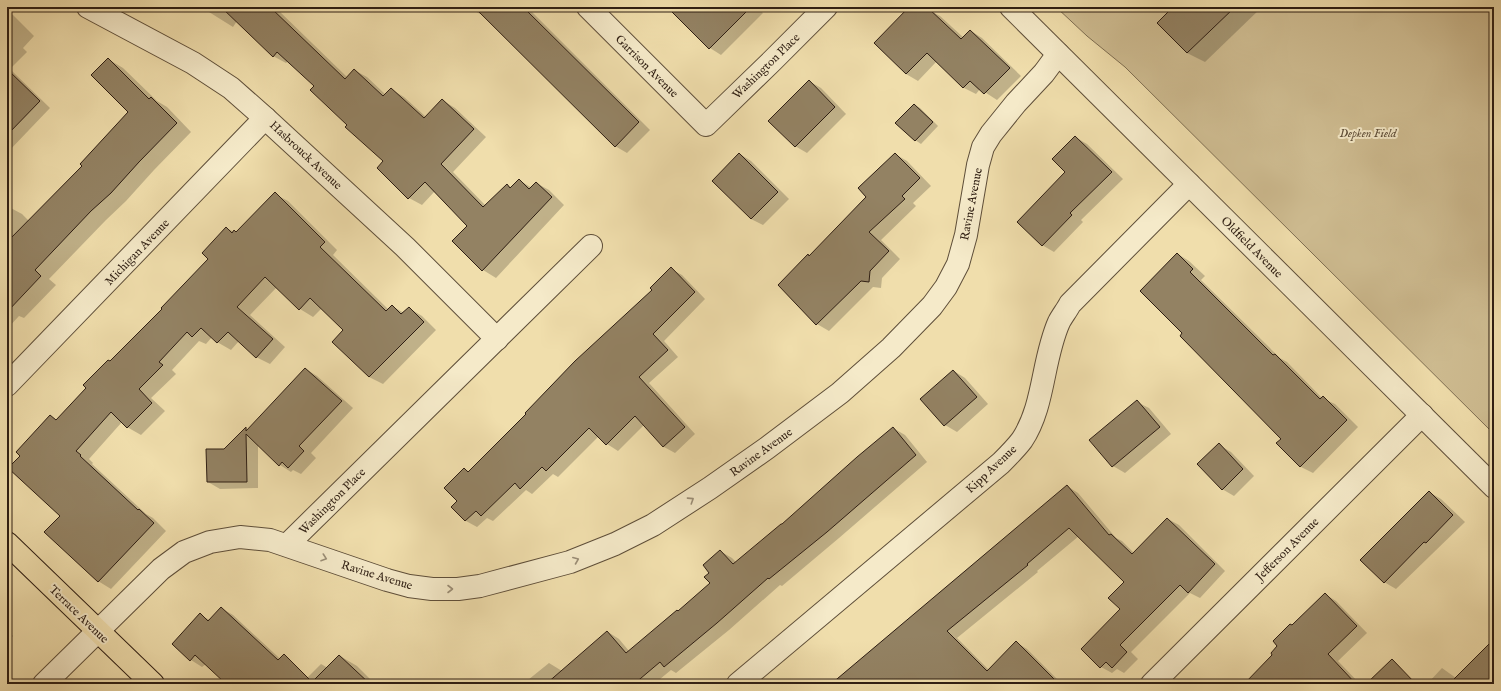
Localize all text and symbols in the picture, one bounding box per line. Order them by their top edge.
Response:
street label: Washington Place [729,30,804,102]
street label: Garrison Avenue [612,32,682,101]
street label: Hasbrouck Avenue [266,118,346,193]
park label: Depken Field [1340,126,1398,141]
street label: Ravine Avenue [957,166,986,242]
street label: Oldfield Avenue [1218,213,1286,282]
street label: Michigan Avenue [102,216,173,289]
street label: Ravine Avenue [727,424,796,480]
street label: Kipp Avenue [963,442,1021,497]
street label: Washington Place [296,465,369,538]
one-way arrow [687,498,694,505]
street label: Jefferson Avenue [1251,514,1323,586]
one-way arrow [321,553,328,562]
one-way arrow [572,557,580,565]
street label: Ravine Avenue [339,558,415,594]
street label: Terrace Avenue [46,582,112,647]
one-way arrow [447,585,453,593]

